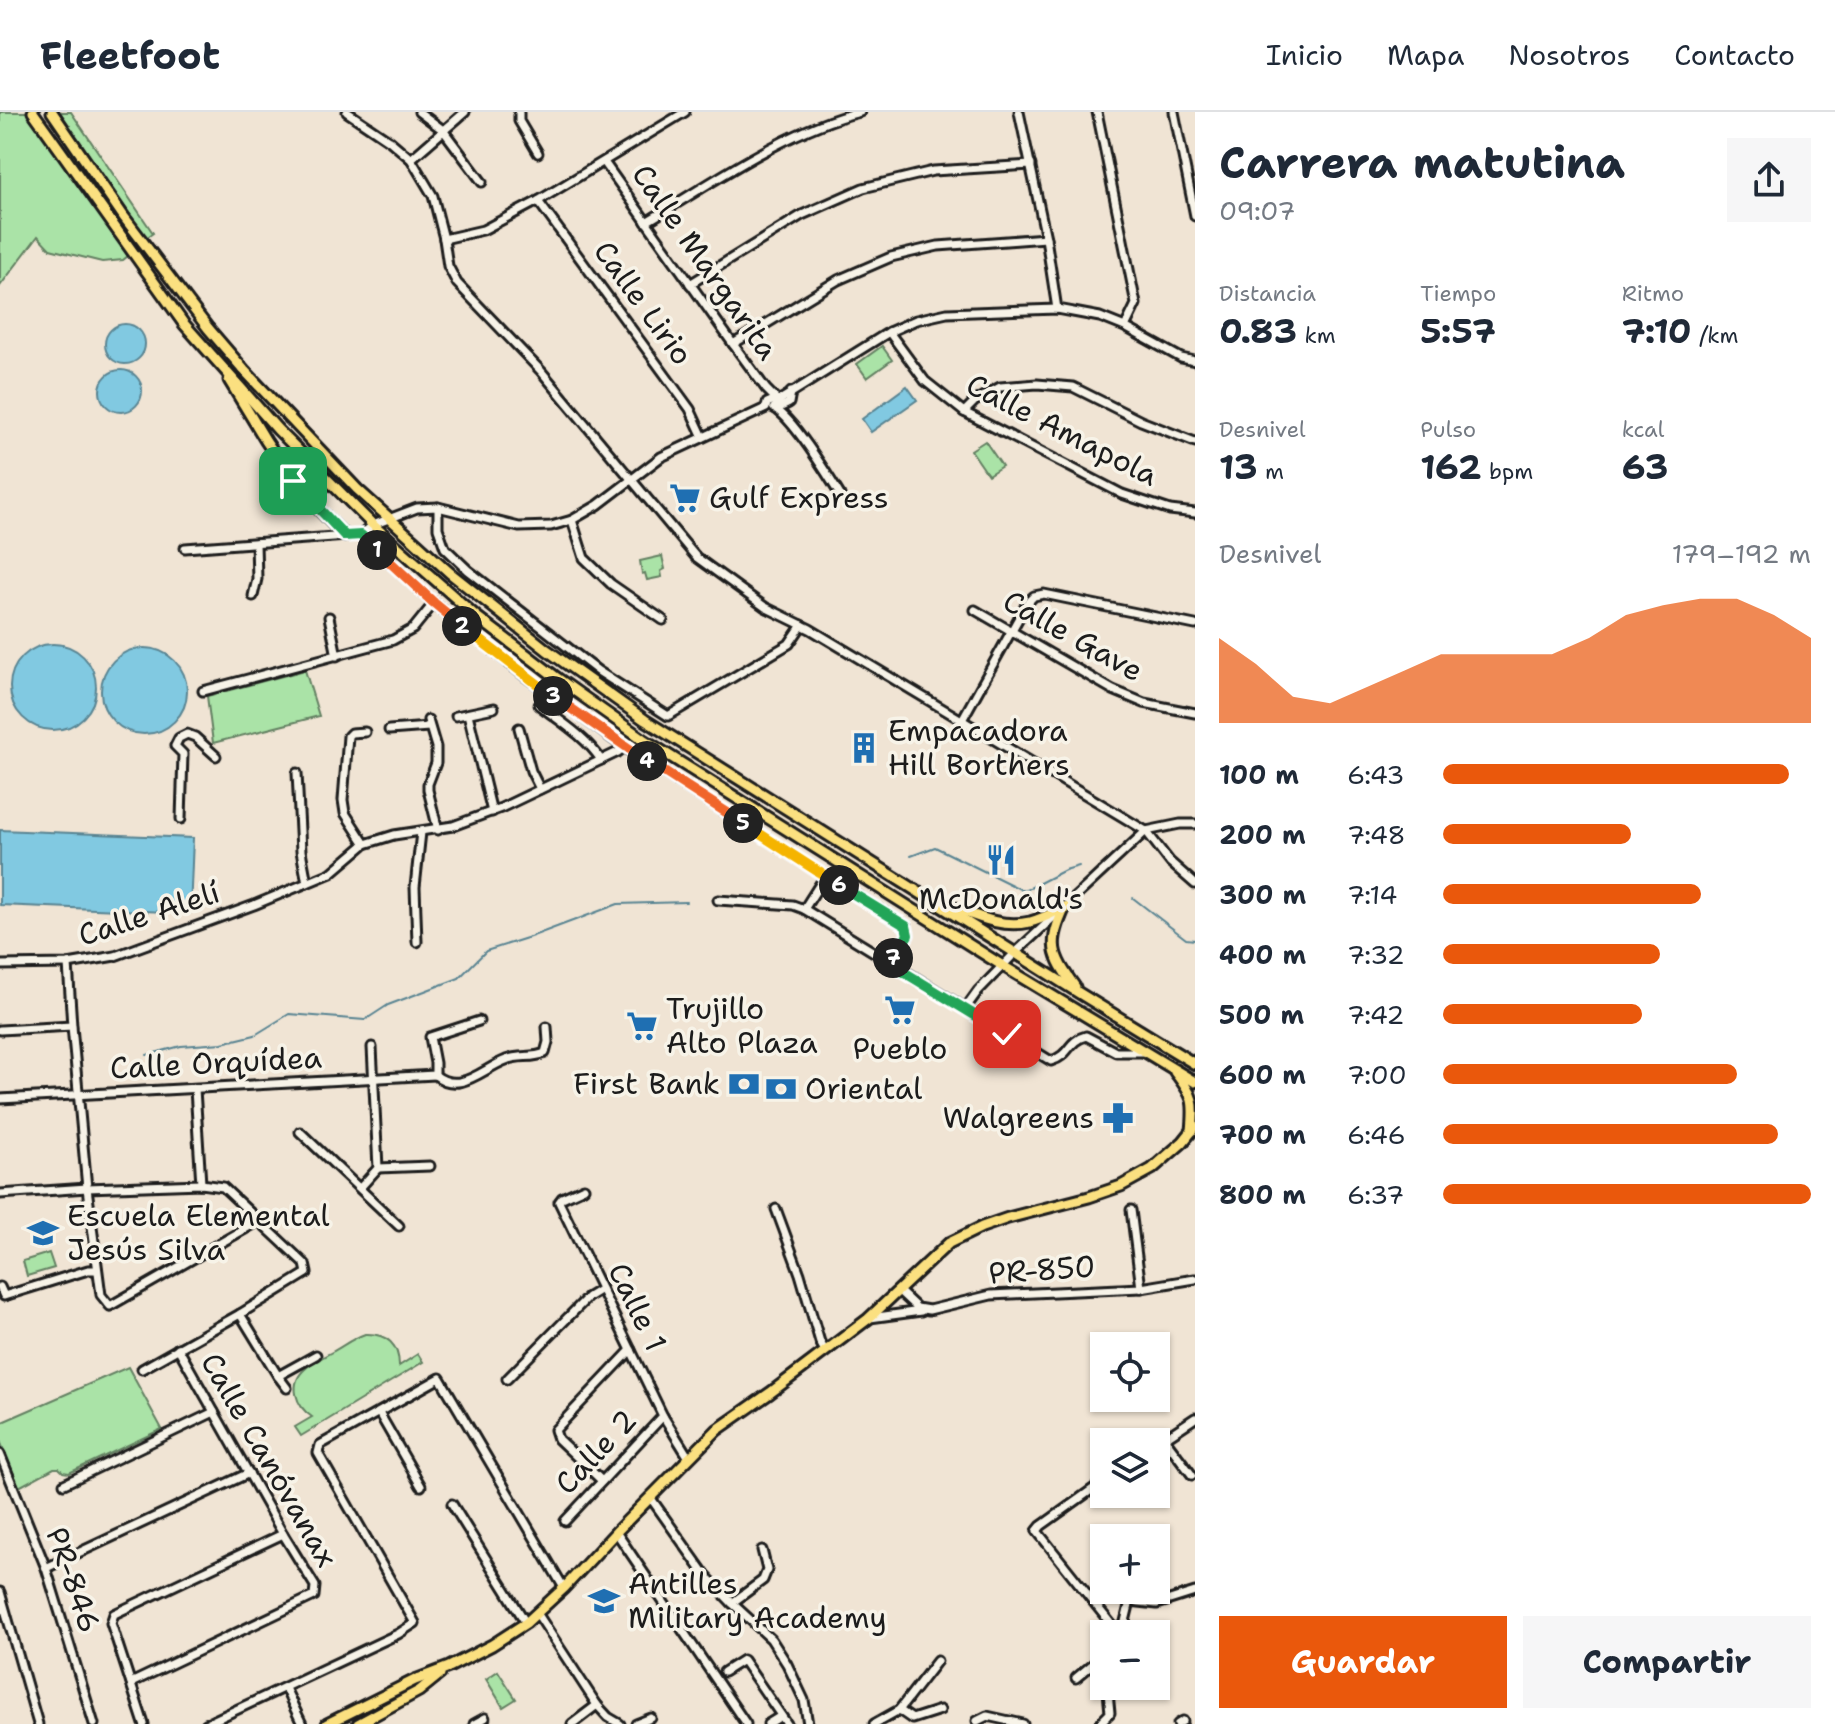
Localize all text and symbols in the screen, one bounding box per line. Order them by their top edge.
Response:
text: Fleetfoot [40,30,220,81]
text: Inicio [1266,36,1343,74]
text: Mapa [1387,36,1464,74]
text: Nosotros [1508,36,1630,74]
text: Contacto [1674,36,1795,74]
text: Carrera matutina [1219,133,1625,192]
button: share [1727,138,1811,222]
street label: Calle Margarita [623,156,788,368]
text: 09:07 [1219,193,1295,228]
street label: Calle Lirio [584,232,702,373]
text: Distancia [1219,279,1316,308]
text: Tiempo [1420,279,1496,308]
text: Ritmo [1622,279,1684,308]
text: 0.83 [1219,308,1297,354]
text: 5:57 [1420,308,1496,354]
text: 7:10 [1622,308,1692,354]
text: km [1297,321,1336,350]
text: /km [1692,321,1738,350]
street label: Calle Amapola [959,364,1165,496]
text: Desnivel [1219,415,1306,444]
text: Pulso [1420,415,1476,444]
text: kcal [1622,415,1664,444]
text: 13 [1219,444,1258,490]
text: 162 [1420,444,1481,490]
text: 63 [1622,444,1668,490]
pin [259,447,327,515]
text: m [1258,457,1284,486]
text: bpm [1481,457,1533,486]
icon: arrive [271,459,315,503]
place label: Gulf Express [709,477,889,518]
supermarket icon: Gulf Express [668,481,702,515]
pin: 1 [357,530,397,570]
text: 1 [372,535,382,564]
text: Desnivel [1219,536,1321,571]
text: 179–192 m [1672,536,1811,571]
street label: Calle Gave [996,580,1151,691]
pin: 2 [442,606,482,646]
text: 2 [454,611,470,640]
pin: 3 [533,676,573,716]
text: 3 [545,681,561,710]
place label: Empacadora Hill Borthers [888,710,1070,785]
building icon: Empacadora Hill Borthers [847,731,881,765]
pin: 4 [627,741,667,781]
text: 4 [639,746,655,775]
text: 100 m [1219,757,1299,792]
text: 6:43 [1347,757,1405,792]
pin: 5 [723,803,763,843]
text: 5 [736,808,750,837]
text: 200 m [1219,817,1306,852]
text: 7:48 [1347,817,1406,852]
restaurant icon: McDonald's [984,843,1018,877]
pin: 6 [819,865,859,905]
text: 6 [831,870,847,899]
street label: Calle Alelí [73,871,225,956]
text: 300 m [1219,877,1306,912]
text: 7:14 [1347,877,1397,912]
place label: McDonald's [919,878,1083,919]
text: 400 m [1219,937,1306,972]
text: 7:32 [1347,937,1405,972]
pin: 7 [873,938,913,978]
text: 7 [885,943,901,972]
place label: Trujillo Alto Plaza [666,988,818,1063]
supermarket icon: Pueblo [883,993,917,1027]
text: 500 m [1219,997,1304,1032]
text: 7:42 [1347,997,1404,1032]
pin [973,1000,1041,1068]
supermarket icon: Trujillo Alto Plaza [625,1009,659,1043]
icon: check [985,1012,1029,1056]
place label: Pueblo [852,1028,948,1069]
street label: Calle Orquídea [109,1036,323,1089]
text: 600 m [1219,1057,1306,1092]
text: 7:00 [1347,1057,1407,1092]
place label: First Bank [573,1063,720,1104]
bank icon: First Bank [727,1067,761,1101]
place label: Oriental [805,1068,922,1109]
bank icon: Oriental [764,1072,798,1106]
place label: Walgreens [943,1097,1094,1138]
pharmacy icon: Walgreens [1101,1101,1135,1135]
text: 700 m [1219,1117,1306,1152]
text: 6:46 [1347,1117,1406,1152]
text: 800 m [1219,1177,1306,1212]
text: 6:37 [1347,1177,1404,1212]
place label: Escuela Elemental Jesús Silva [67,1195,330,1270]
school or university icon: Escuela Elemental Jesús Silva [26,1216,60,1250]
street label: PR-850 [987,1245,1097,1294]
street label: Calle 1 [598,1256,676,1358]
map controls [1090,1332,1170,1700]
button: locate [1090,1332,1170,1412]
street label: Calle Canóvanax [191,1345,347,1574]
street label: Calle 2 [546,1400,646,1503]
button: layers [1090,1428,1170,1508]
street label: PR-846 [36,1522,111,1638]
button: + [1090,1524,1170,1604]
place label: Antilles Military Academy [628,1563,887,1638]
school or university icon: Antilles Military Academy [587,1584,621,1618]
button: Guardar [1219,1616,1507,1708]
button: Compartir [1523,1616,1811,1708]
button: − [1090,1620,1170,1700]

